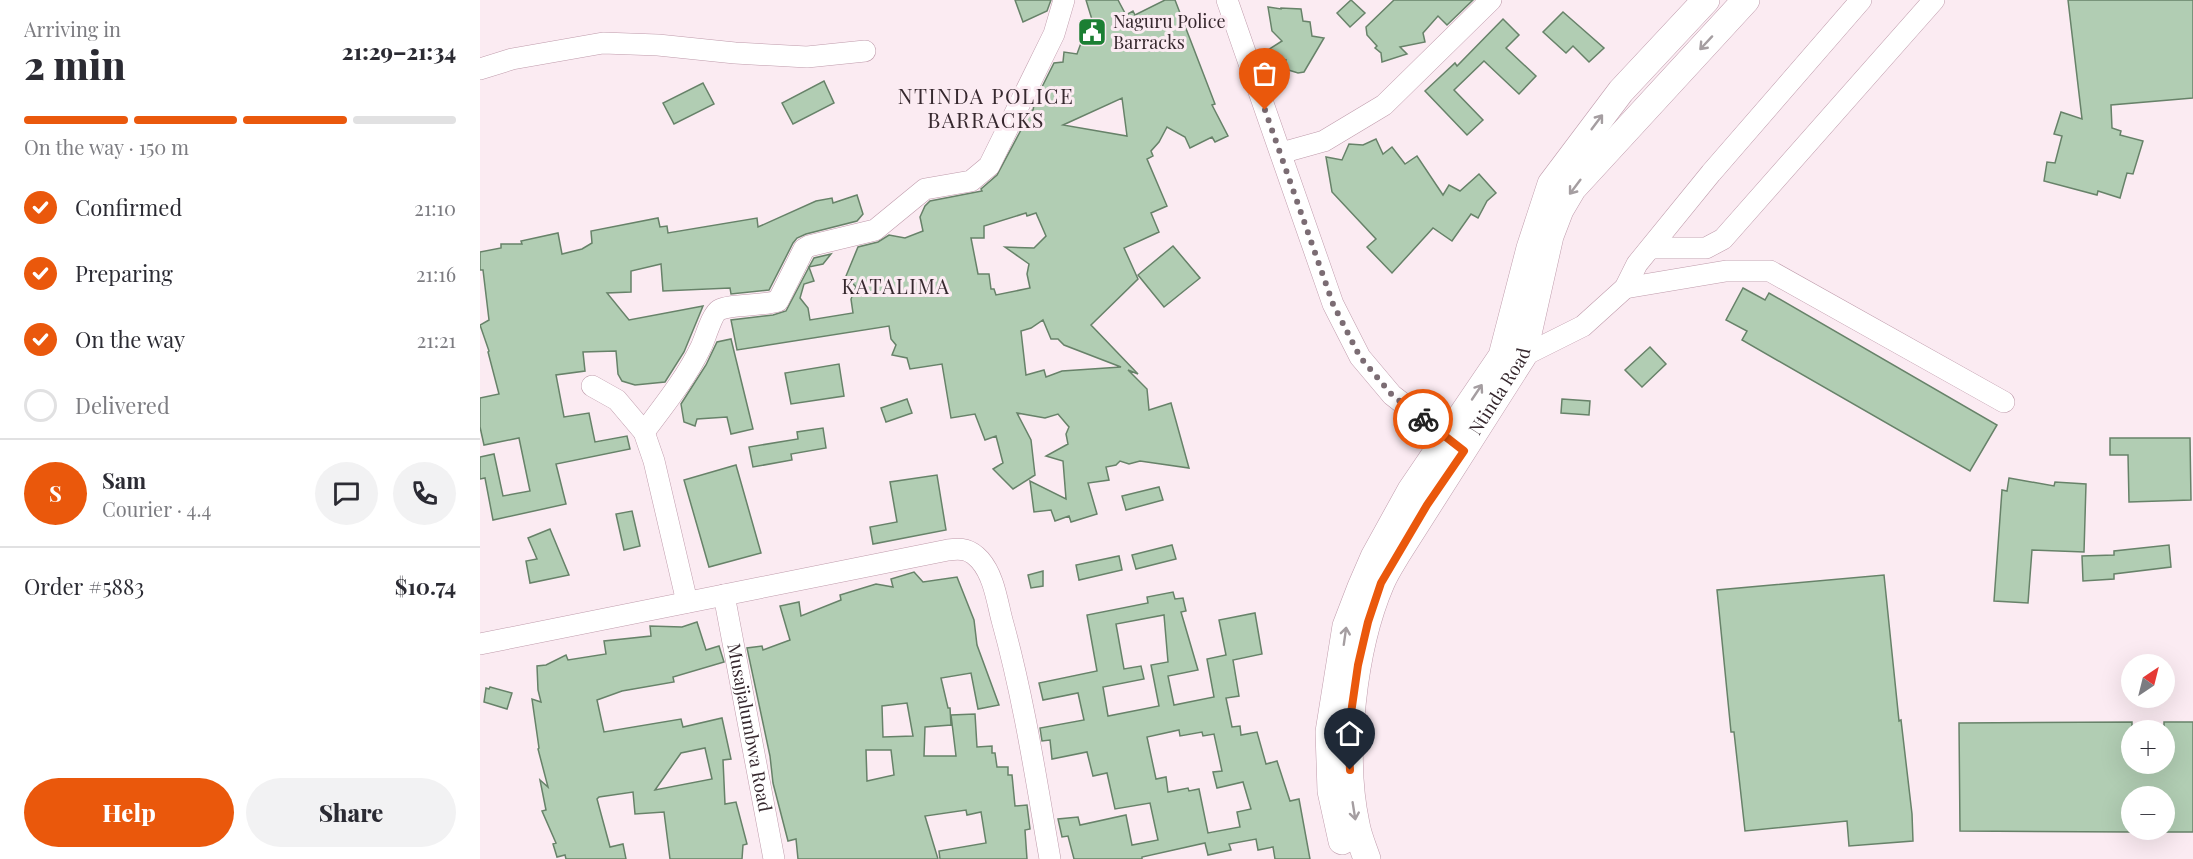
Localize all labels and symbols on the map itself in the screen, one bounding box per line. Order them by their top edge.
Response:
place label: Naguru Police Barracks [1113,9,1226,54]
public building icon: Naguru Police Barracks [1076,16,1108,48]
one-way arrow [1699,35,1713,50]
pin [1239,48,1290,110]
district label: NTINDA POLICE BARRACKS [898,81,1074,133]
one-way arrow [1591,115,1603,131]
one-way arrow [1569,179,1582,195]
district label: KATALIMA [842,272,950,299]
street label: Ntinda Road [1463,345,1536,439]
one-way arrow [1471,385,1483,401]
courier [1393,389,1453,449]
one-way arrow [1340,627,1351,646]
street label: Musajjalumbwa Road [722,641,778,814]
north arrow [2121,654,2175,708]
pin [1324,708,1375,770]
one-way arrow [1348,800,1359,820]

